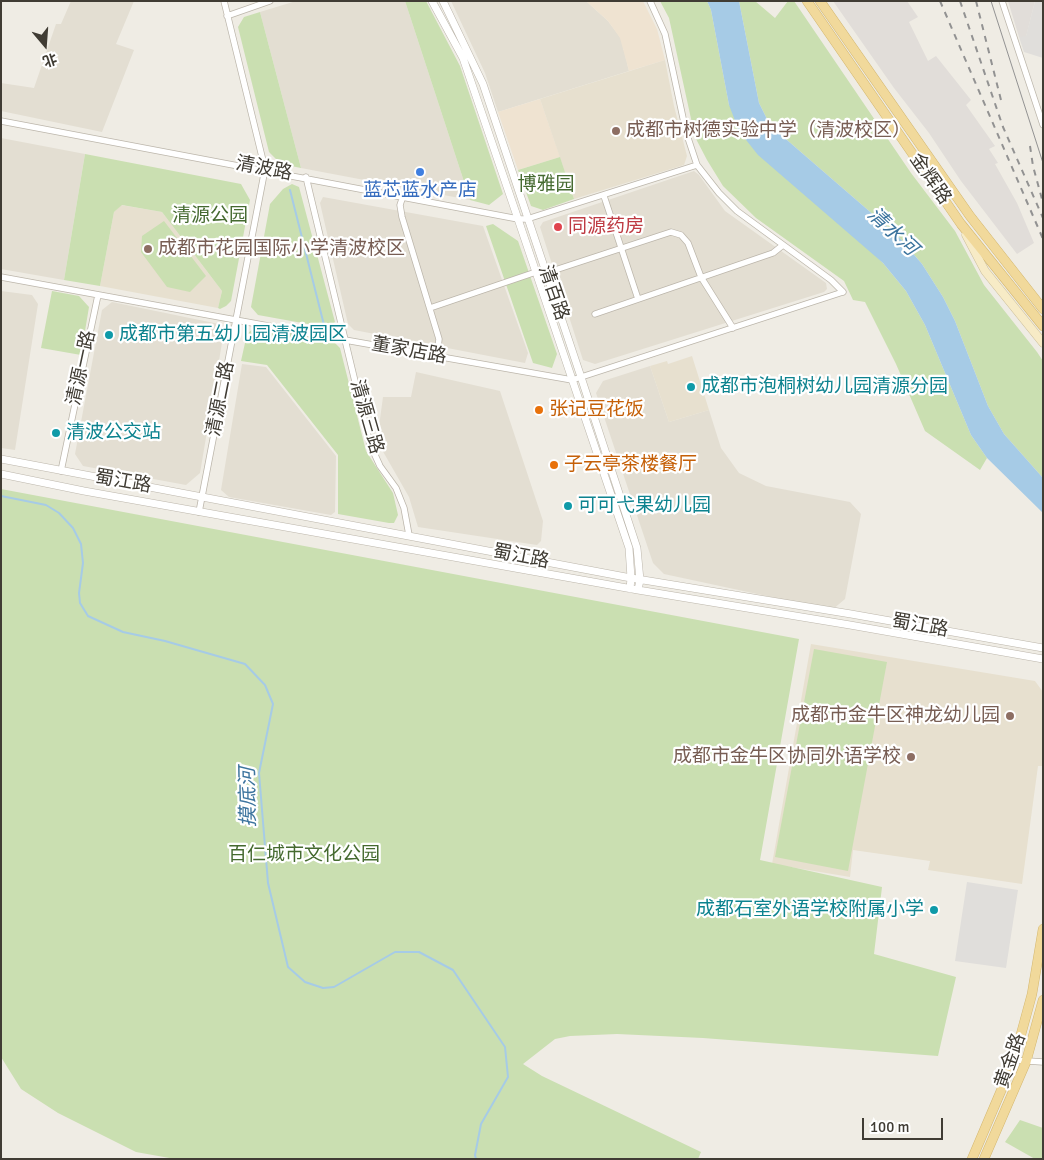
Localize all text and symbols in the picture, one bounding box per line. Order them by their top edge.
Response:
north arrow [20,20,70,70]
text: 北 [41,49,59,70]
place label: 成都市树德实验中学（清波校区） [626,120,911,142]
marker: 成都市树德实验中学（清波校区） [610,125,622,137]
street label: 金辉路 [904,149,956,209]
street label: 清波路 [234,152,294,186]
marker: 蓝芯蓝水产店 [414,166,426,178]
park label: 博雅园 [518,174,574,196]
place label: 蓝芯蓝水产店 [363,180,477,202]
water label: 清水河 [862,203,922,261]
park label: 清源公园 [172,205,248,227]
place label: 同源药房 [568,216,644,238]
marker: 同源药房 [552,221,564,233]
place label: 成都市花园国际小学清波校区 [158,238,405,260]
marker: 成都市花园国际小学清波校区 [142,243,154,255]
street label: 清百路 [533,262,573,324]
place label: 成都市第五幼儿园清波园区 [119,324,347,346]
street label: 清源一路 [63,328,101,408]
marker: 成都市第五幼儿园清波园区 [103,329,115,341]
street label: 董家店路 [370,333,448,369]
street label: 清源二路 [203,360,239,438]
place label: 成都市泡桐树幼儿园清源分园 [701,376,948,398]
street label: 清源三路 [345,377,387,457]
marker: 成都市泡桐树幼儿园清源分园 [685,381,697,393]
place label: 张记豆花饭 [549,399,644,421]
marker: 张记豆花饭 [533,404,545,416]
place label: 清波公交站 [66,422,161,444]
marker: 清波公交站 [50,427,62,439]
place label: 子云亭茶楼餐厅 [564,454,697,476]
marker: 子云亭茶楼餐厅 [548,459,560,471]
street label: 蜀江路 [93,466,153,498]
place label: 可可弋果幼儿园 [578,495,711,517]
marker: 可可弋果幼儿园 [562,500,574,512]
street label: 蜀江路 [491,540,551,574]
street label: 蜀江路 [890,610,950,642]
place label: 成都市金牛区神龙幼儿园 [791,705,1000,727]
marker: 成都市金牛区神龙幼儿园 [1004,710,1016,722]
place label: 成都市金牛区协同外语学校 [673,746,901,768]
marker: 成都市金牛区协同外语学校 [905,751,917,763]
water label: 摸底河 [236,767,262,827]
park label: 百仁城市文化公园 [228,844,380,866]
place label: 成都石室外语学校附属小学 [696,899,924,921]
marker: 成都石室外语学校附属小学 [928,904,940,916]
street label: 黄金路 [991,1030,1031,1092]
scale bar [864,1108,945,1140]
text: 100 m [870,1118,910,1136]

